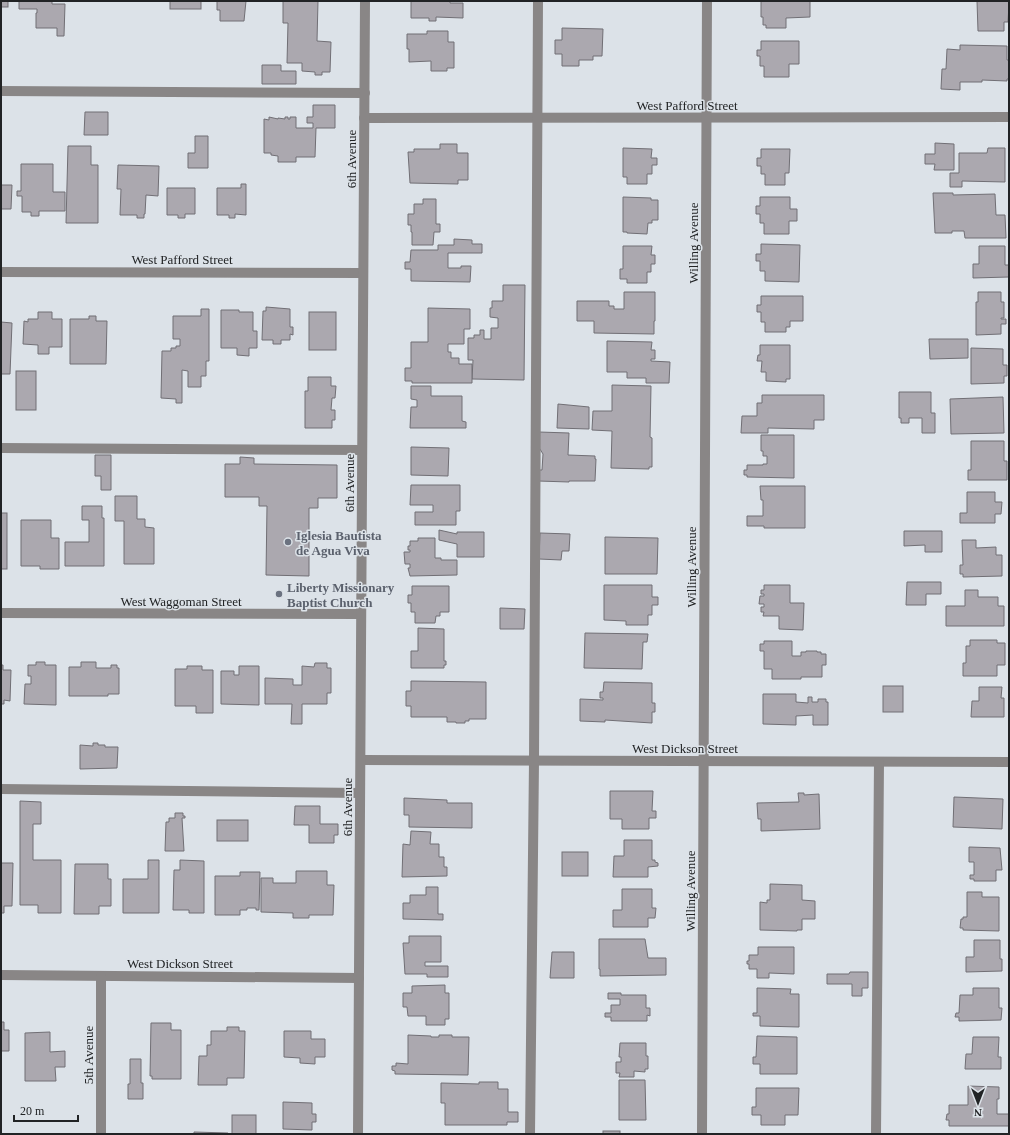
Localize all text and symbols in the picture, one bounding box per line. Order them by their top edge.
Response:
street label: West Pafford Street [636,98,738,113]
street label: 6th Avenue [344,129,359,188]
street label: Willing Avenue [686,202,701,284]
street label: West Pafford Street [131,252,233,267]
street label: 6th Avenue [342,453,357,512]
street label: Willing Avenue [684,526,699,608]
place label: Iglesia Bautista de Agua Viva [296,528,382,558]
marker: Iglesia Bautista de Agua Viva [283,537,293,547]
place label: Liberty Missionary Baptist Church [287,580,395,610]
marker: Liberty Missionary Baptist Church [274,589,284,599]
street label: West Waggoman Street [120,594,242,609]
street label: West Dickson Street [632,741,738,756]
street label: 6th Avenue [340,777,355,836]
street label: Willing Avenue [683,850,698,932]
street label: West Dickson Street [127,956,233,971]
street label: 5th Avenue [81,1025,96,1084]
north arrow [958,1083,998,1123]
scale bar [14,1097,78,1123]
text: 20 m [20,1104,45,1118]
text: N [974,1107,982,1119]

